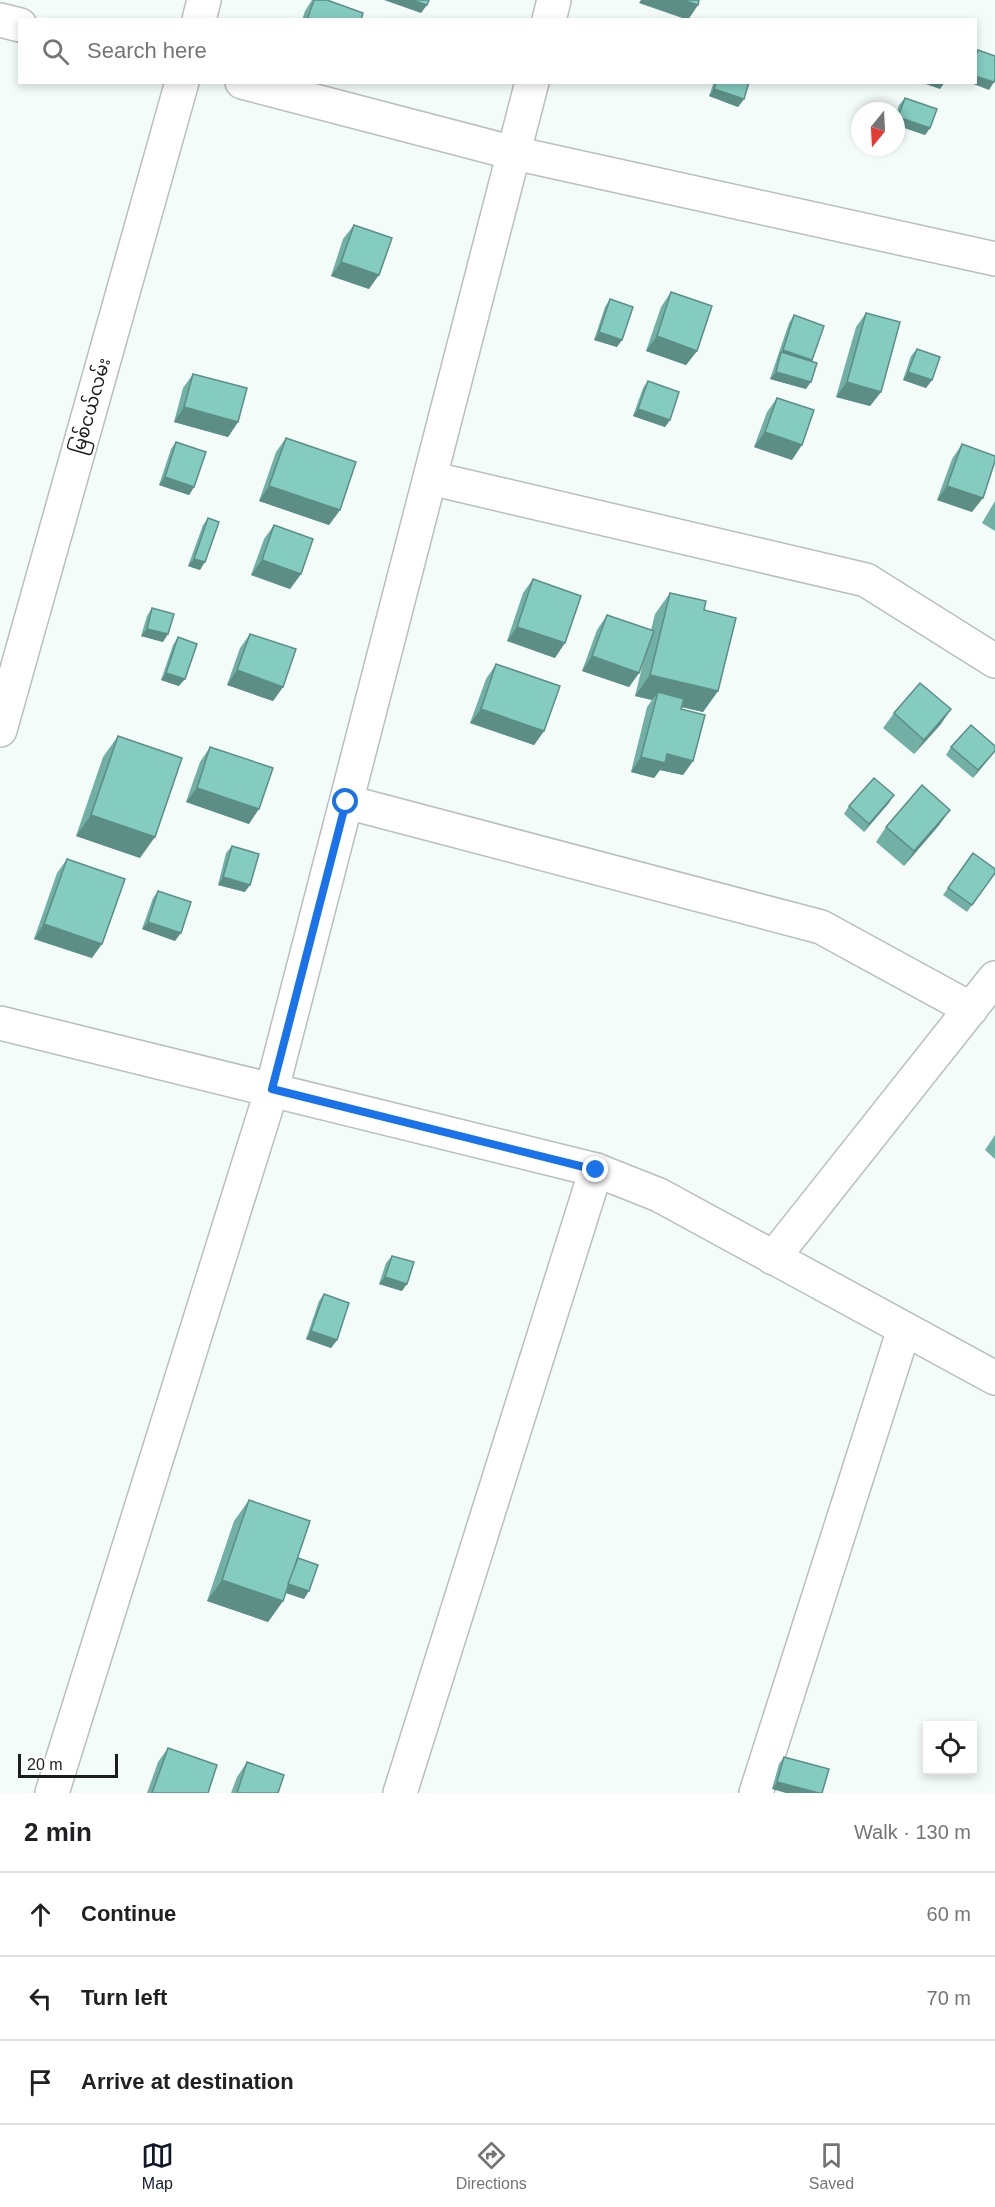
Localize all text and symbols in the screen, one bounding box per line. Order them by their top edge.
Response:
search box [18,18,977,84]
icon: search [39,35,72,68]
text: Search here [87,38,207,63]
north arrow [851,102,905,156]
street label: မြစ်ငယ်လမ်း [65,355,119,458]
route start [332,788,358,814]
route end [582,1156,608,1182]
map controls [923,1721,977,1775]
button: locate [923,1721,977,1775]
scale bar [18,1751,118,1778]
text: 20 m [27,1756,63,1773]
text: 2 min [24,1817,92,1847]
text: Walk · 130 m [854,1821,971,1843]
icon: ahead [24,1898,57,1931]
text: Continue [81,1901,176,1926]
text: 60 m [927,1903,971,1925]
icon: left [24,1982,57,2015]
text: Turn left [81,1985,167,2010]
text: 70 m [927,1987,971,2009]
icon: arrive [24,2066,57,2099]
text: Arrive at destination [81,2069,294,2094]
tab: Map [141,2139,174,2193]
tab: Directions [456,2139,527,2193]
tab: Saved [809,2139,854,2193]

